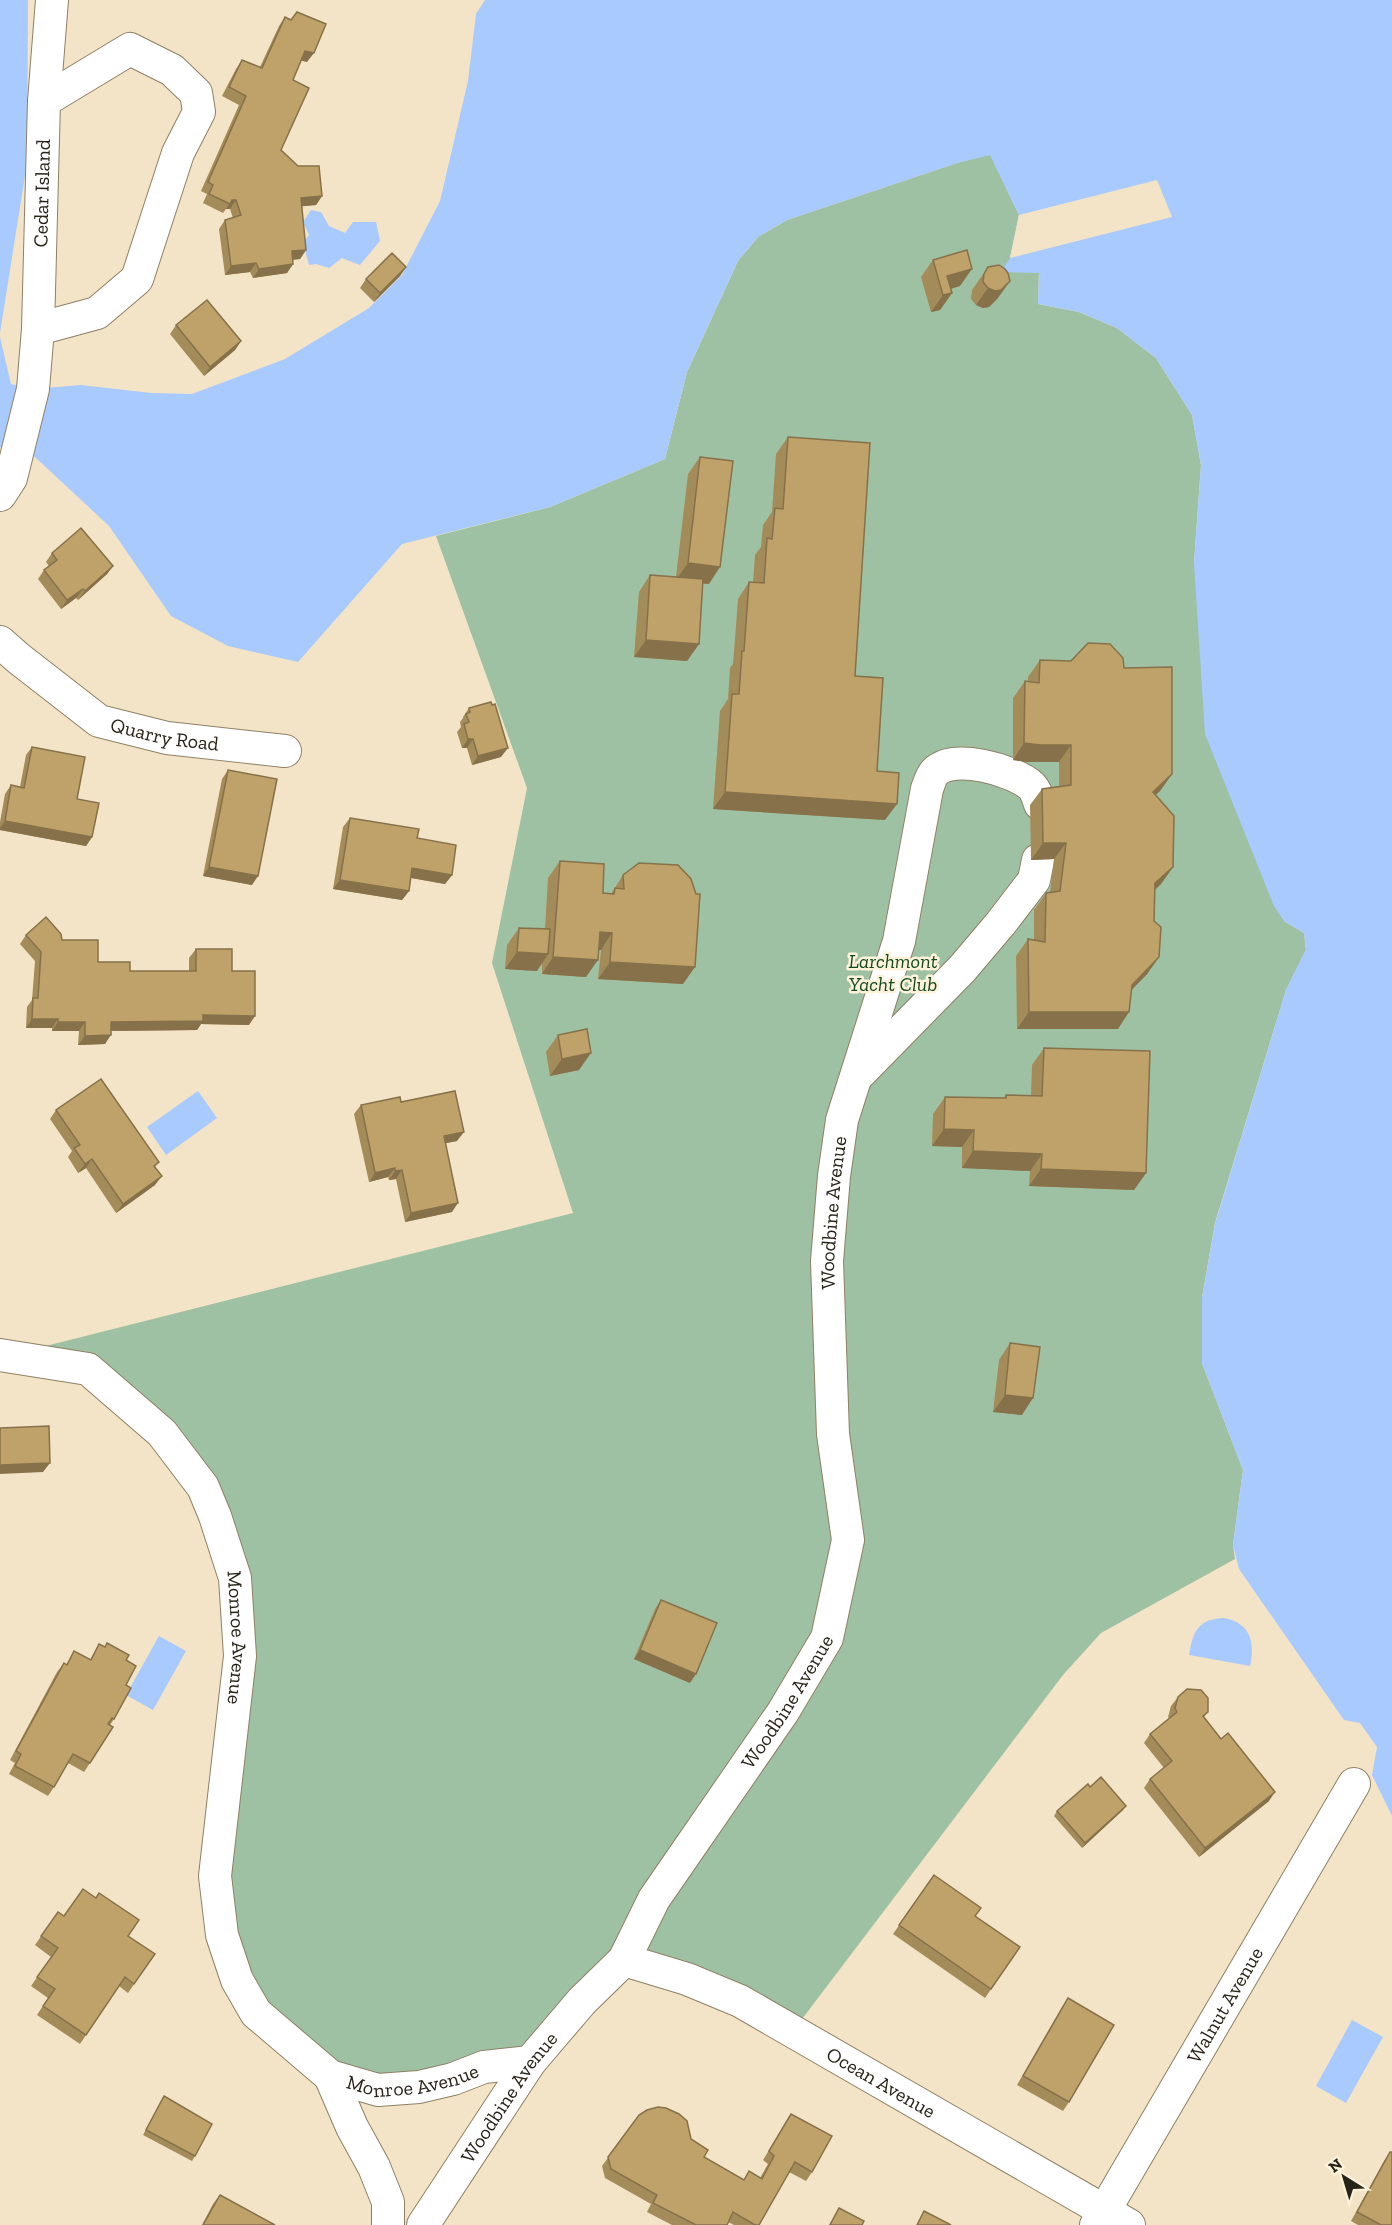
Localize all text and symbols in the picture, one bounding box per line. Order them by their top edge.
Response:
street label: Cedar Island [28,139,55,248]
street label: Quarry Road [108,712,220,756]
park label: Larchmont Yacht Club [849,949,938,996]
street label: Woodbine Avenue [815,1135,852,1290]
street label: Monroe Avenue [223,1570,252,1706]
street label: Woodbine Avenue [736,1630,838,1773]
street label: Walnut Avenue [1182,1943,1268,2067]
street label: Woodbine Avenue [455,2027,562,2167]
street label: Ocean Avenue [822,2041,940,2123]
street label: Monroe Avenue [344,2058,482,2102]
north arrow [1314,2147,1374,2207]
text: N [1325,2154,1346,2177]

